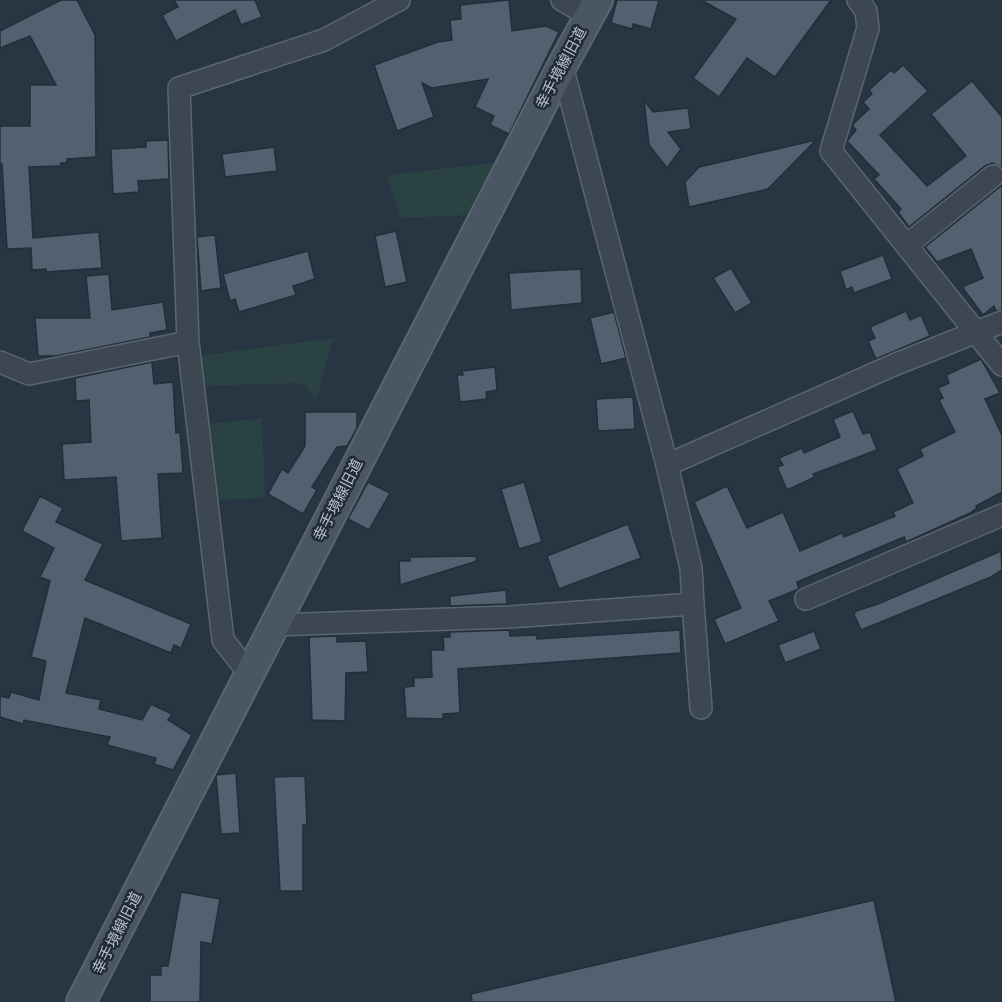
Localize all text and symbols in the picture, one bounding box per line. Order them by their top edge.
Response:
street label: 幸手境線旧道 [532,24,590,112]
street label: 幸手境線旧道 [310,456,366,544]
street label: 幸手境線旧道 [89,889,145,977]

